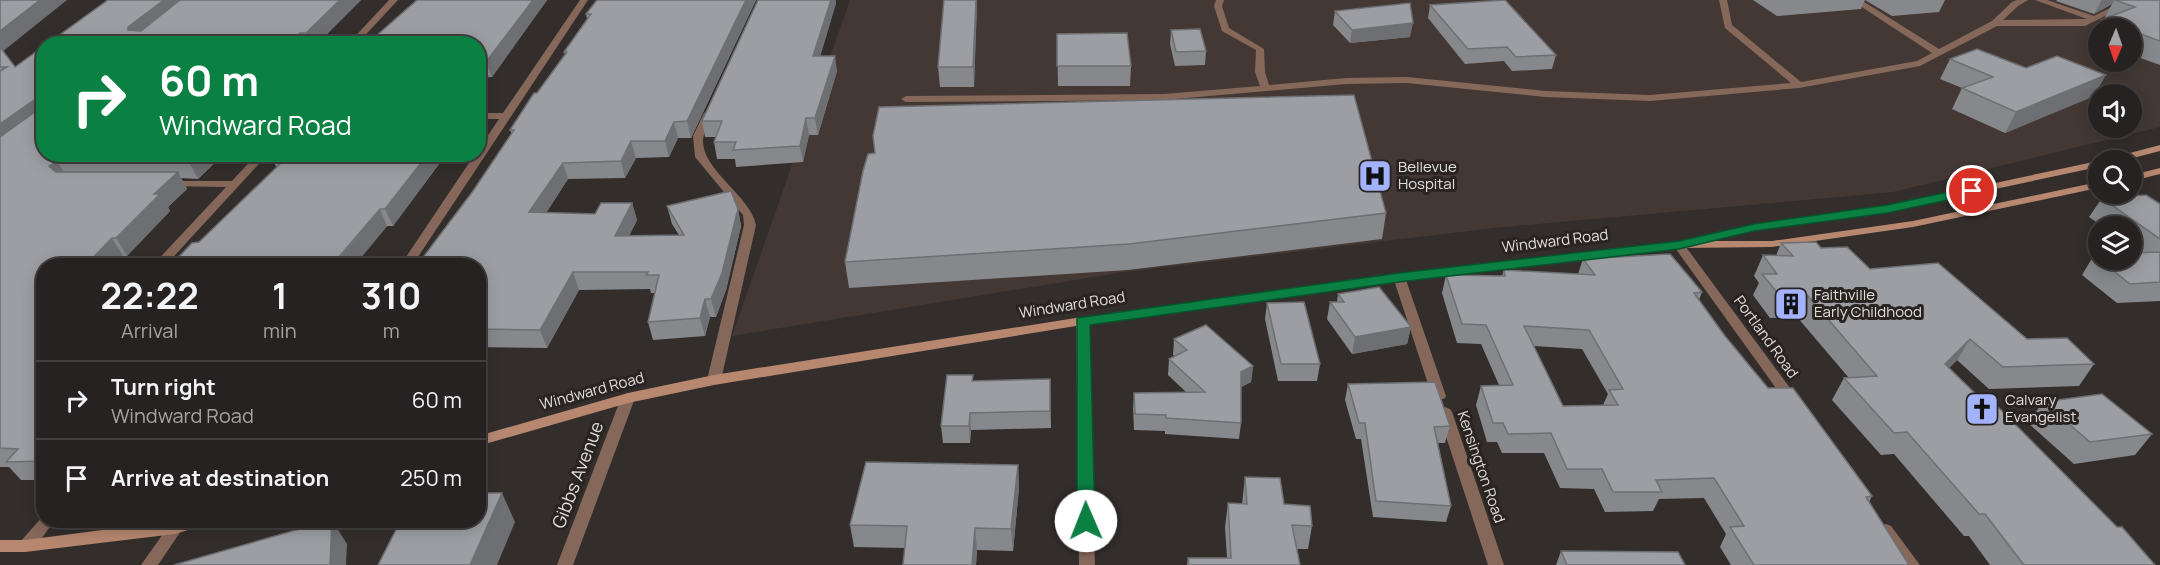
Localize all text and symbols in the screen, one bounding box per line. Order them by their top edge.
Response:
north arrow [2088,18,2142,72]
map controls [2088,18,2142,270]
text: 60 m [159,51,259,109]
icon: right [60,60,138,138]
button: sound [2088,84,2142,138]
text: Windward Road [159,106,352,143]
button: search [2088,150,2142,204]
place label: Bellevue Hospital [1398,156,1457,194]
hospital icon: Bellevue Hospital [1357,158,1393,194]
pin [1946,165,1997,216]
icon: arrive [1955,174,1988,207]
button: layers [2088,216,2142,270]
street label: Windward Road [1501,224,1609,257]
text: 22:22 [101,271,199,320]
text: 1 [272,271,288,320]
text: 310 [361,271,422,320]
place label: Faithville Early Childhood [1814,284,1922,322]
street label: Windward Road [1017,286,1126,323]
building icon: Faithville Early Childhood [1773,286,1809,322]
street label: Portland Road [1729,291,1804,382]
text: Arrival [121,317,178,344]
text: min [263,317,297,344]
text: m [383,317,400,344]
street label: Windward Road [537,367,646,415]
text: Turn right [111,372,216,402]
icon: right [60,384,93,417]
text: 60 m [412,385,462,415]
place label: Calvary Evangelist [2005,389,2077,427]
church icon: Calvary Evangelist [1964,391,2000,427]
text: Windward Road [111,402,254,429]
street label: Kensington Road [1453,408,1510,526]
street label: Gibbs Avenue [546,418,608,532]
icon: arrive [60,462,93,495]
text: Arrive at destination [111,463,329,493]
text: 250 m [400,463,462,493]
position arrow [1054,489,1118,553]

